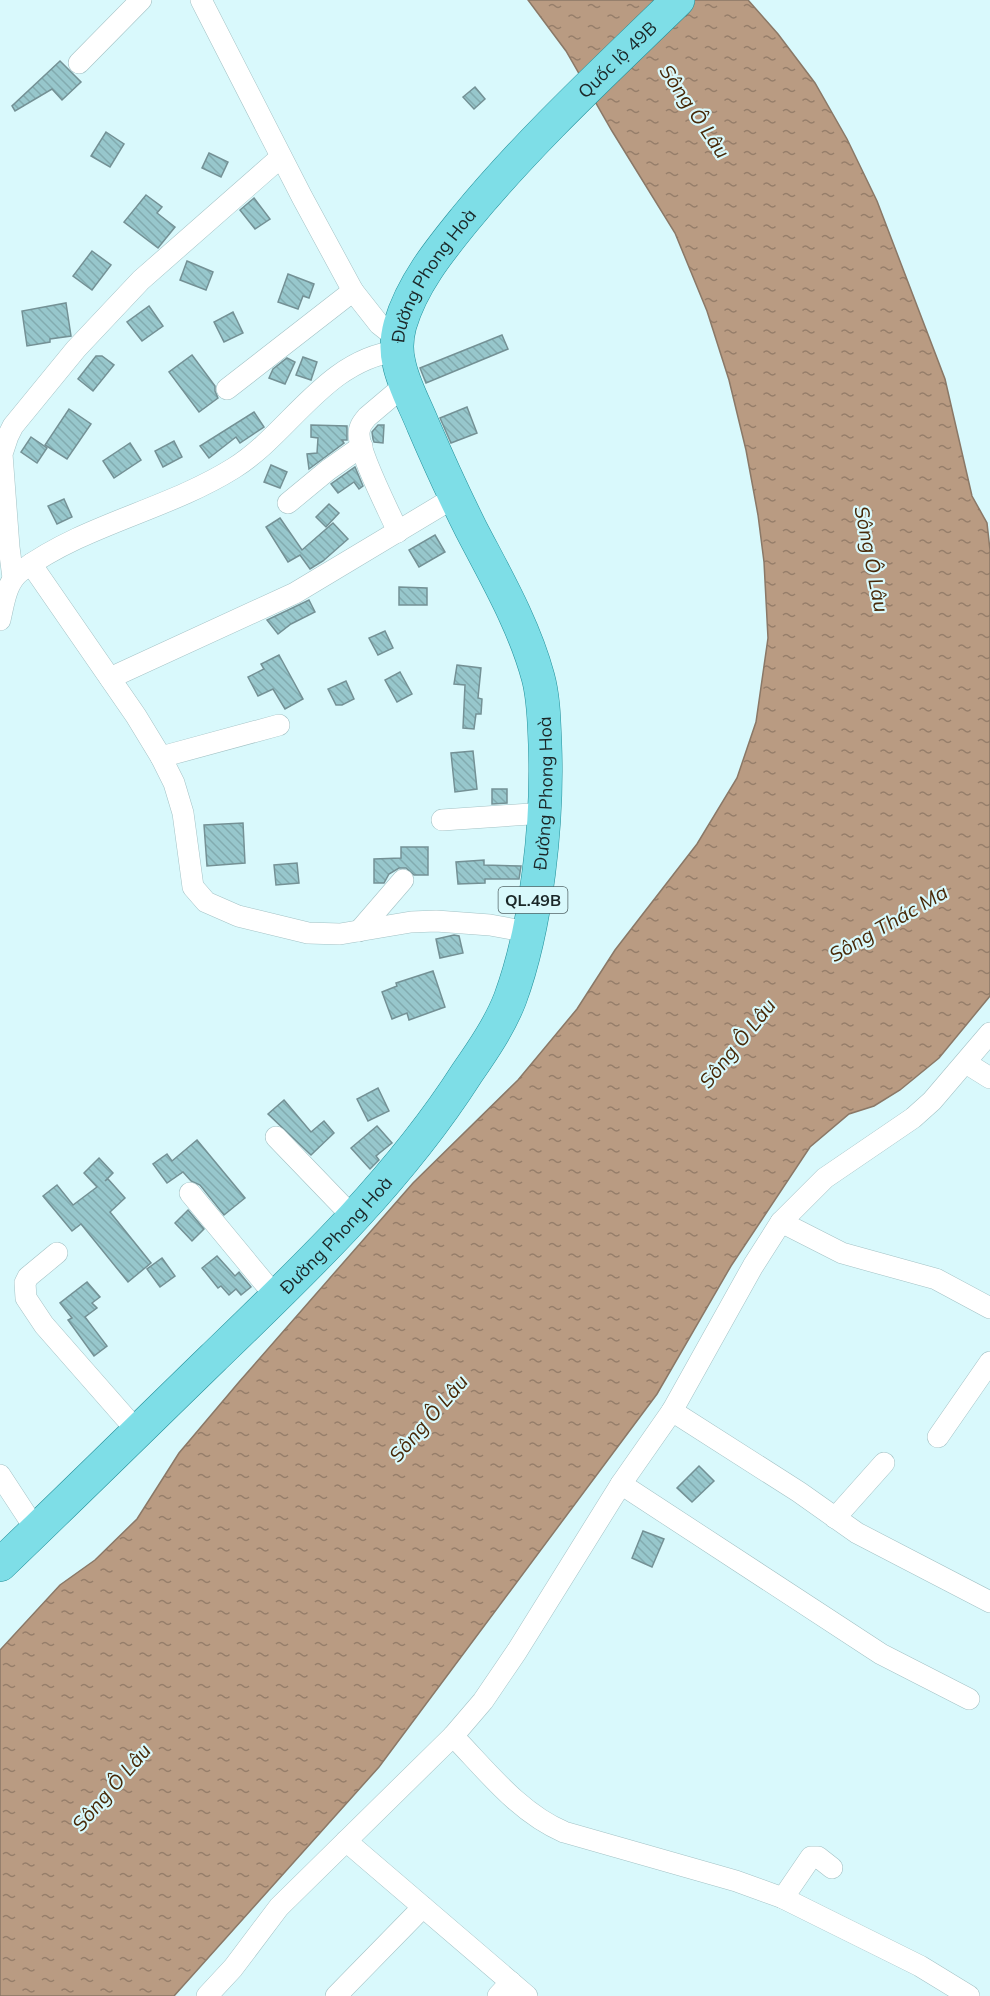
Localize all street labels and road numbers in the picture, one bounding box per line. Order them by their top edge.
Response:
street label: Quốc lộ 49B [573,16,661,103]
street label: Đường Phong Hoà [386,203,481,344]
street label: Đường Phong Hoà [528,716,557,871]
road number: QL.49B [498,887,568,913]
street label: Đường Phong Hoà [274,1171,397,1298]

